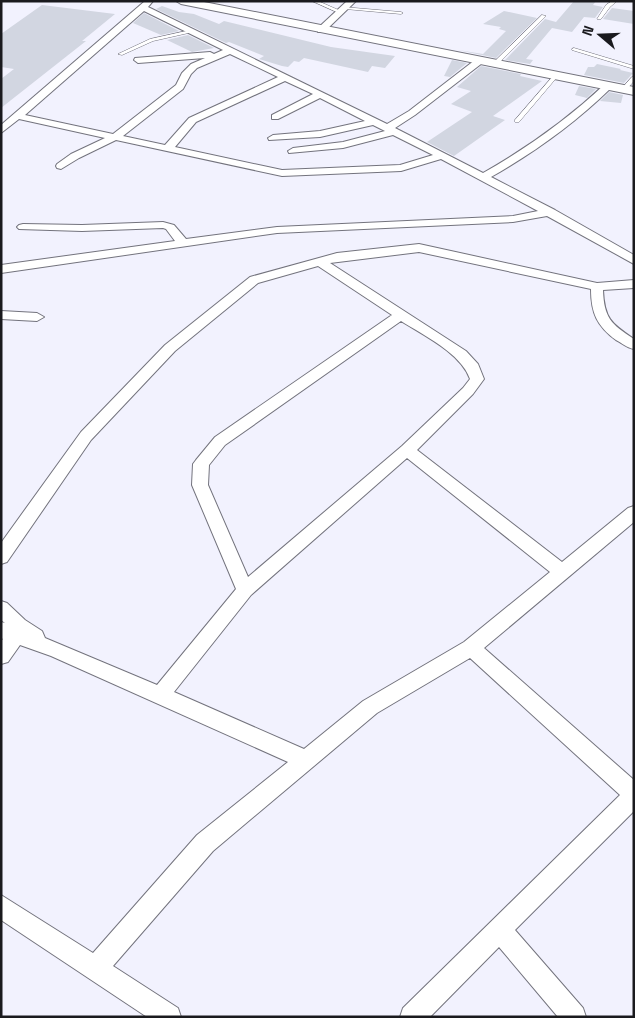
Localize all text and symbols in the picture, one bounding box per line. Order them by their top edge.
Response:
north arrow [575,10,625,60]
text: N [578,23,598,38]

